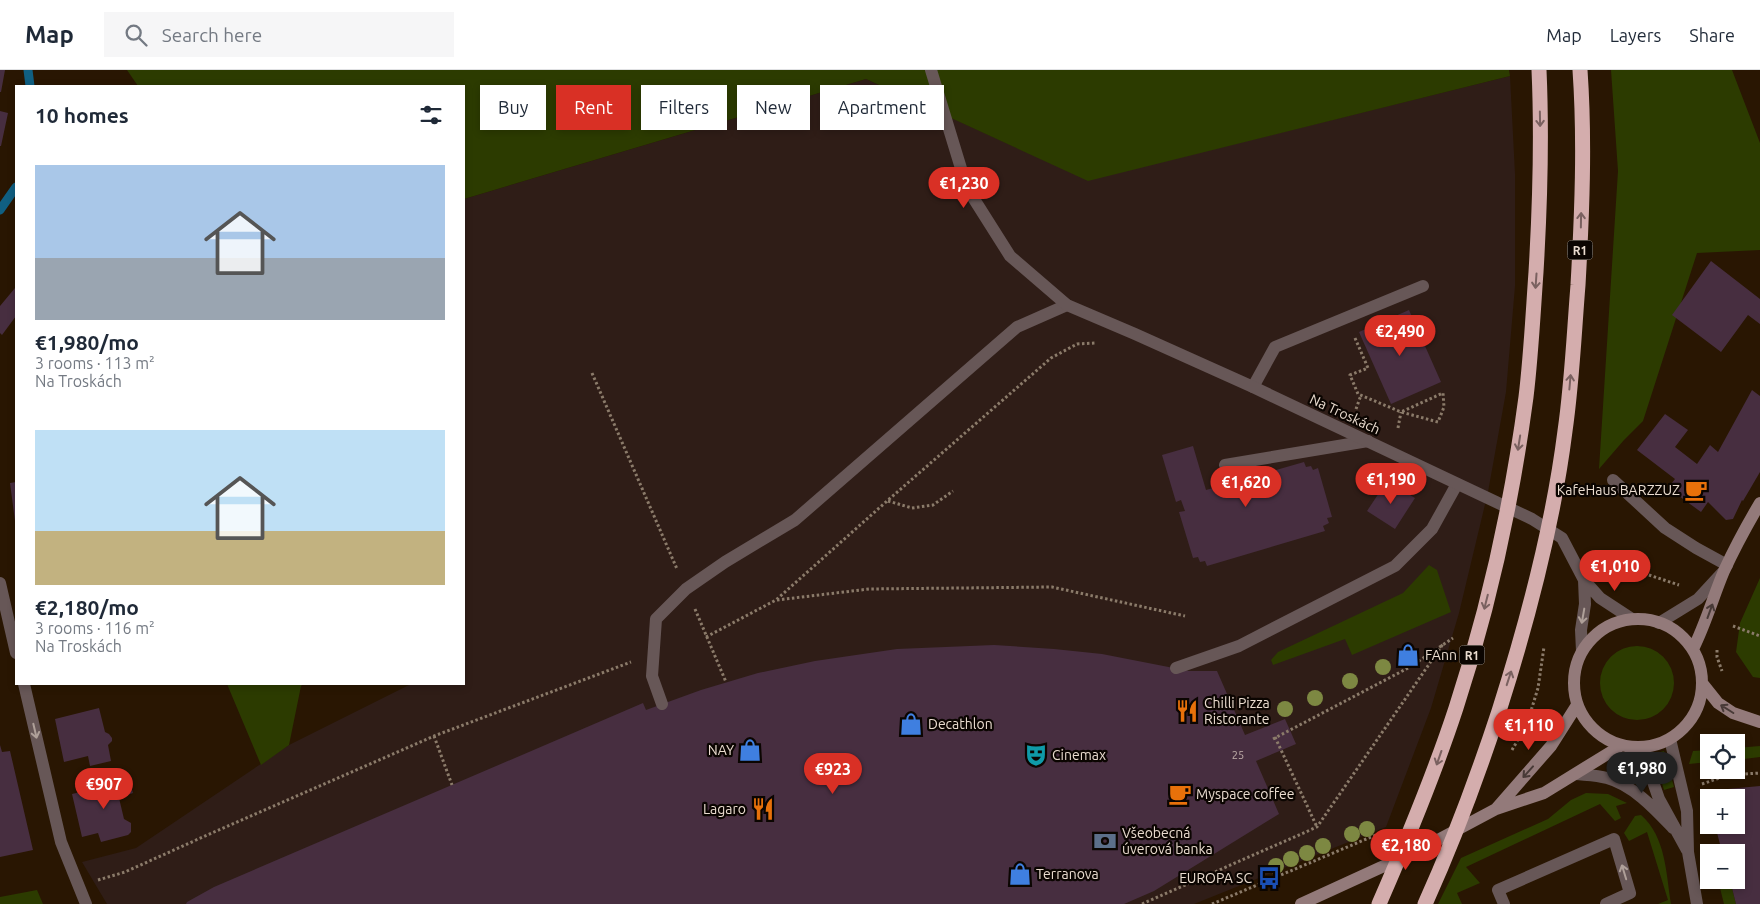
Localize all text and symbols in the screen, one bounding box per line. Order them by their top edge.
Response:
search box [104,12,454,57]
text: Map [25,21,74,48]
icon: search [122,21,150,49]
text: Search here [162,24,262,46]
text: Map [1546,25,1582,45]
text: Layers [1610,25,1661,45]
text: Share [1689,25,1735,45]
chip: Buy [480,85,546,130]
chip: Rent [556,85,631,130]
chip: Filters [641,85,727,130]
chip: New [737,85,810,130]
chip: Apartment [820,85,944,130]
icon: filters [417,101,445,129]
text: 10 homes [35,103,129,127]
one-way arrow [1535,110,1544,126]
pin: €1,230 [923,166,1005,209]
text: €1,230 [939,174,989,192]
icon: home [195,198,285,288]
one-way arrow [1576,212,1586,228]
road number: R1 [1568,240,1592,260]
one-way arrow [1531,273,1540,289]
pin: €2,490 [1359,314,1441,357]
text: €2,490 [1375,322,1425,340]
text: €1,980/mo [35,330,139,354]
text: 3 rooms · 113 m² [35,354,155,372]
text: Na Troskách [35,372,122,390]
one-way arrow [1565,374,1575,390]
street label: Na Troskách [1307,391,1383,437]
one-way arrow [1513,435,1523,451]
pin: €1,190 [1350,462,1432,505]
icon: home [195,463,285,553]
pin: €1,620 [1205,466,1287,508]
text: €1,190 [1366,470,1416,488]
text: €1,620 [1221,473,1271,491]
cafe icon: KafeHaus BARZZUZ [1683,477,1709,503]
place label: KafeHaus BARZZUZ [1557,482,1680,498]
pin: €1,010 [1574,550,1656,592]
text: €1,010 [1590,557,1640,575]
one-way arrow [1481,594,1490,610]
text: €2,180/mo [35,595,139,619]
one-way arrow [1706,604,1715,619]
one-way arrow [1578,607,1588,623]
text: 3 rooms · 116 m² [35,619,155,637]
text: Na Troskách [35,637,122,655]
shop icon: FAnn [1395,642,1421,668]
road number: R1 [1460,646,1484,664]
place label: FAnn [1425,647,1457,663]
one-way arrow [1505,671,1515,687]
place label: Chilli Pizza Ristorante [1204,695,1270,727]
restaurant icon: Chilli Pizza Ristorante [1174,698,1200,724]
one-way arrow [1720,703,1734,713]
pin: €1,110 [1488,708,1570,751]
shop icon: Decathlon [898,711,924,737]
place label: Decathlon [928,716,993,732]
text: €1,110 [1504,716,1554,734]
one-way arrow [31,723,40,739]
map controls [1700,734,1745,889]
button: locate [1700,734,1745,779]
shop icon: NAY [737,737,763,763]
place label: NAY [708,742,734,758]
theatre icon: Cinemax [1023,742,1049,768]
place label: Cinemax [1052,747,1106,763]
house number: 25 [1232,749,1244,761]
one-way arrow [1434,749,1443,765]
pin: €923 [803,752,863,795]
pin: €1,980 [1601,752,1683,794]
text: €1,980 [1617,759,1667,777]
text: €923 [815,760,851,778]
one-way arrow [1522,766,1534,779]
pin: €907 [74,768,134,810]
text: €907 [86,775,122,793]
cafe icon: Myspace coffee [1167,781,1193,807]
place label: Myspace coffee [1196,786,1295,802]
button: + [1700,789,1745,834]
restaurant icon: Lagaro [750,796,776,822]
place label: Lagaro [703,801,746,817]
place label: Všeobecná úverová banka [1122,825,1213,857]
bank icon: Všeobecná úverová banka [1092,828,1118,854]
pin: €2,180 [1365,828,1447,871]
text: €2,180 [1381,836,1431,854]
button: − [1700,844,1745,889]
shop icon: Terranova [1007,861,1033,887]
one-way arrow [1618,864,1628,880]
bus stop icon: EUROPA SC [1256,865,1282,891]
place label: Terranova [1036,866,1099,882]
place label: EUROPA SC [1179,870,1252,886]

